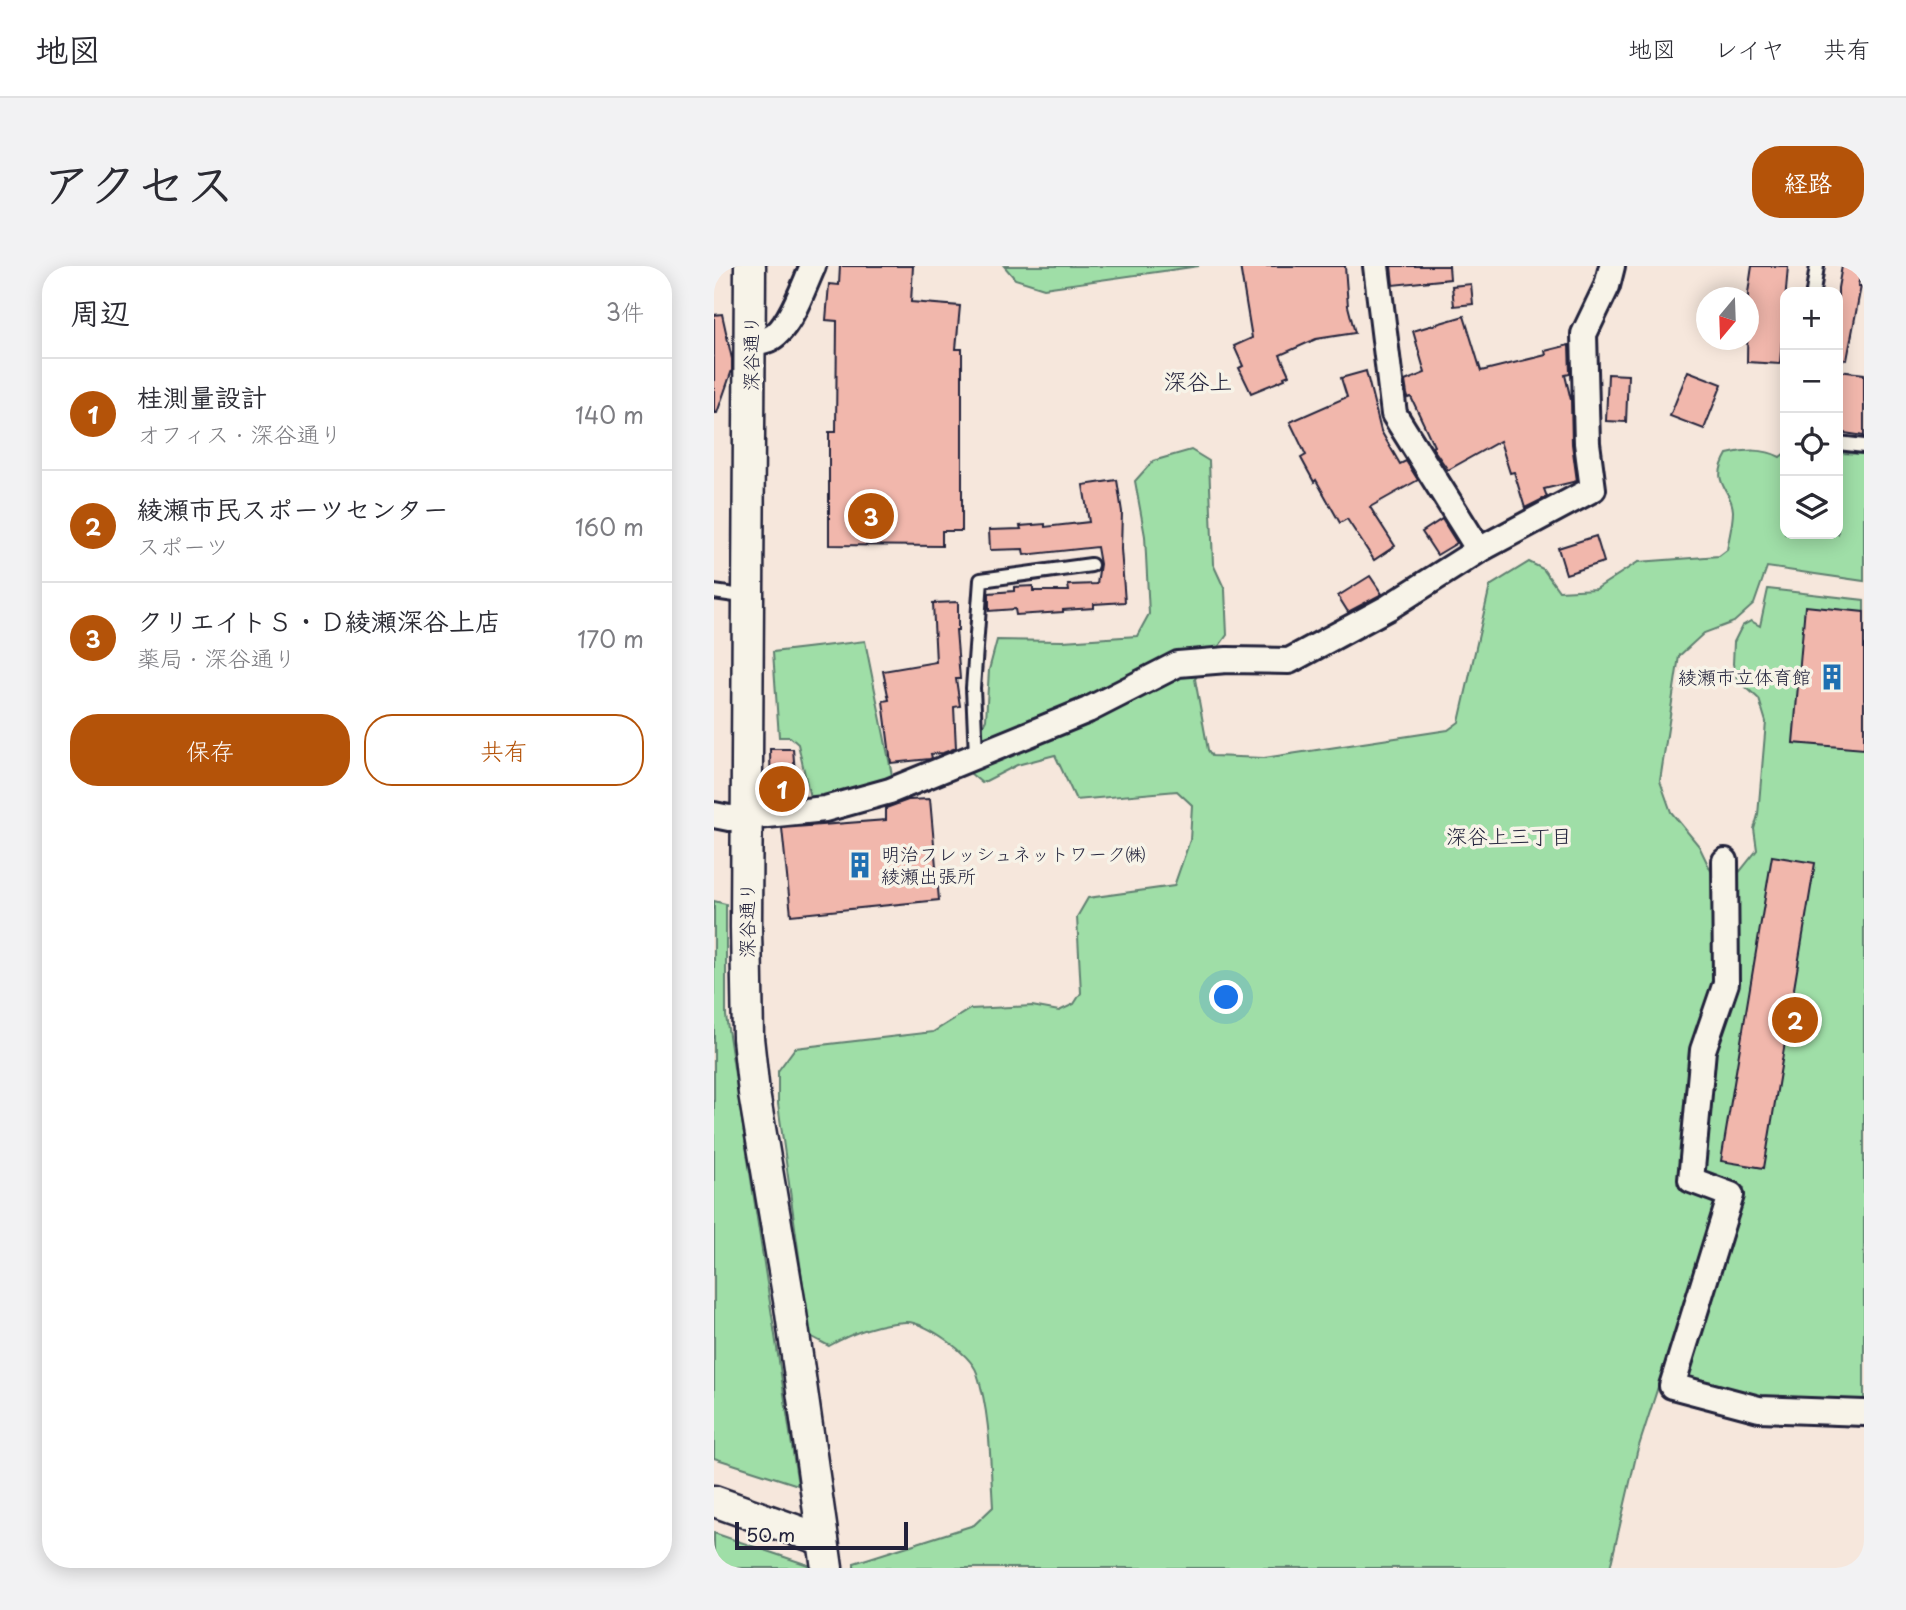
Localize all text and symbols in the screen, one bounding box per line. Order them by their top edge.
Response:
text: 地図 [35,23,101,73]
text: 地図 [1628,30,1676,66]
text: レイヤ [1714,30,1785,66]
text: 共有 [1823,30,1871,66]
text: アクセス [42,145,235,219]
button: 経路 [1752,146,1864,218]
north arrow [1696,287,1759,350]
map controls [1780,287,1843,539]
button: + [1780,287,1843,350]
text: 周辺 [70,289,130,334]
text: 3件 [606,294,644,329]
street label: 深谷通り [736,315,764,391]
button: − [1780,350,1843,413]
district label: 深谷上 [1164,363,1233,398]
text: 桂測量設計 [137,377,267,416]
text: 1 [88,397,99,432]
text: 140 m [575,397,644,432]
button: locate [1780,413,1843,476]
text: オフィス · 深谷通り [137,416,343,451]
button: layers [1780,476,1843,539]
text: 綾瀬市民スポーツセンター [137,489,448,528]
pin: 3 [848,490,894,542]
text: 2 [85,509,101,544]
text: 160 m [575,509,644,544]
text: スポーツ [137,528,229,563]
text: クリエイトＳ・Ｄ綾瀬深谷上店 [137,601,501,640]
text: 3 [85,621,101,656]
text: 170 m [577,621,644,656]
text: 薬局 · 深谷通り [137,640,297,675]
place label: 綾瀬市立体育館 [1678,662,1811,690]
building icon: 綾瀬市立体育館 [1817,662,1847,692]
button: 保存 [70,714,350,786]
button: 共有 [364,714,644,786]
pin: 1 [759,763,805,815]
district label: 深谷上三丁目 [1446,819,1572,851]
place label: 明治フレッシュネットワーク㈱ 綾瀬出張所 [881,839,1145,889]
building icon: 明治フレッシュネットワーク㈱ 綾瀬出張所 [845,850,875,880]
street label: 深谷通り [732,882,760,958]
your location [1209,980,1243,1014]
pin: 2 [1772,994,1818,1046]
scale bar [735,1519,908,1551]
text: 50 m [746,1520,795,1548]

